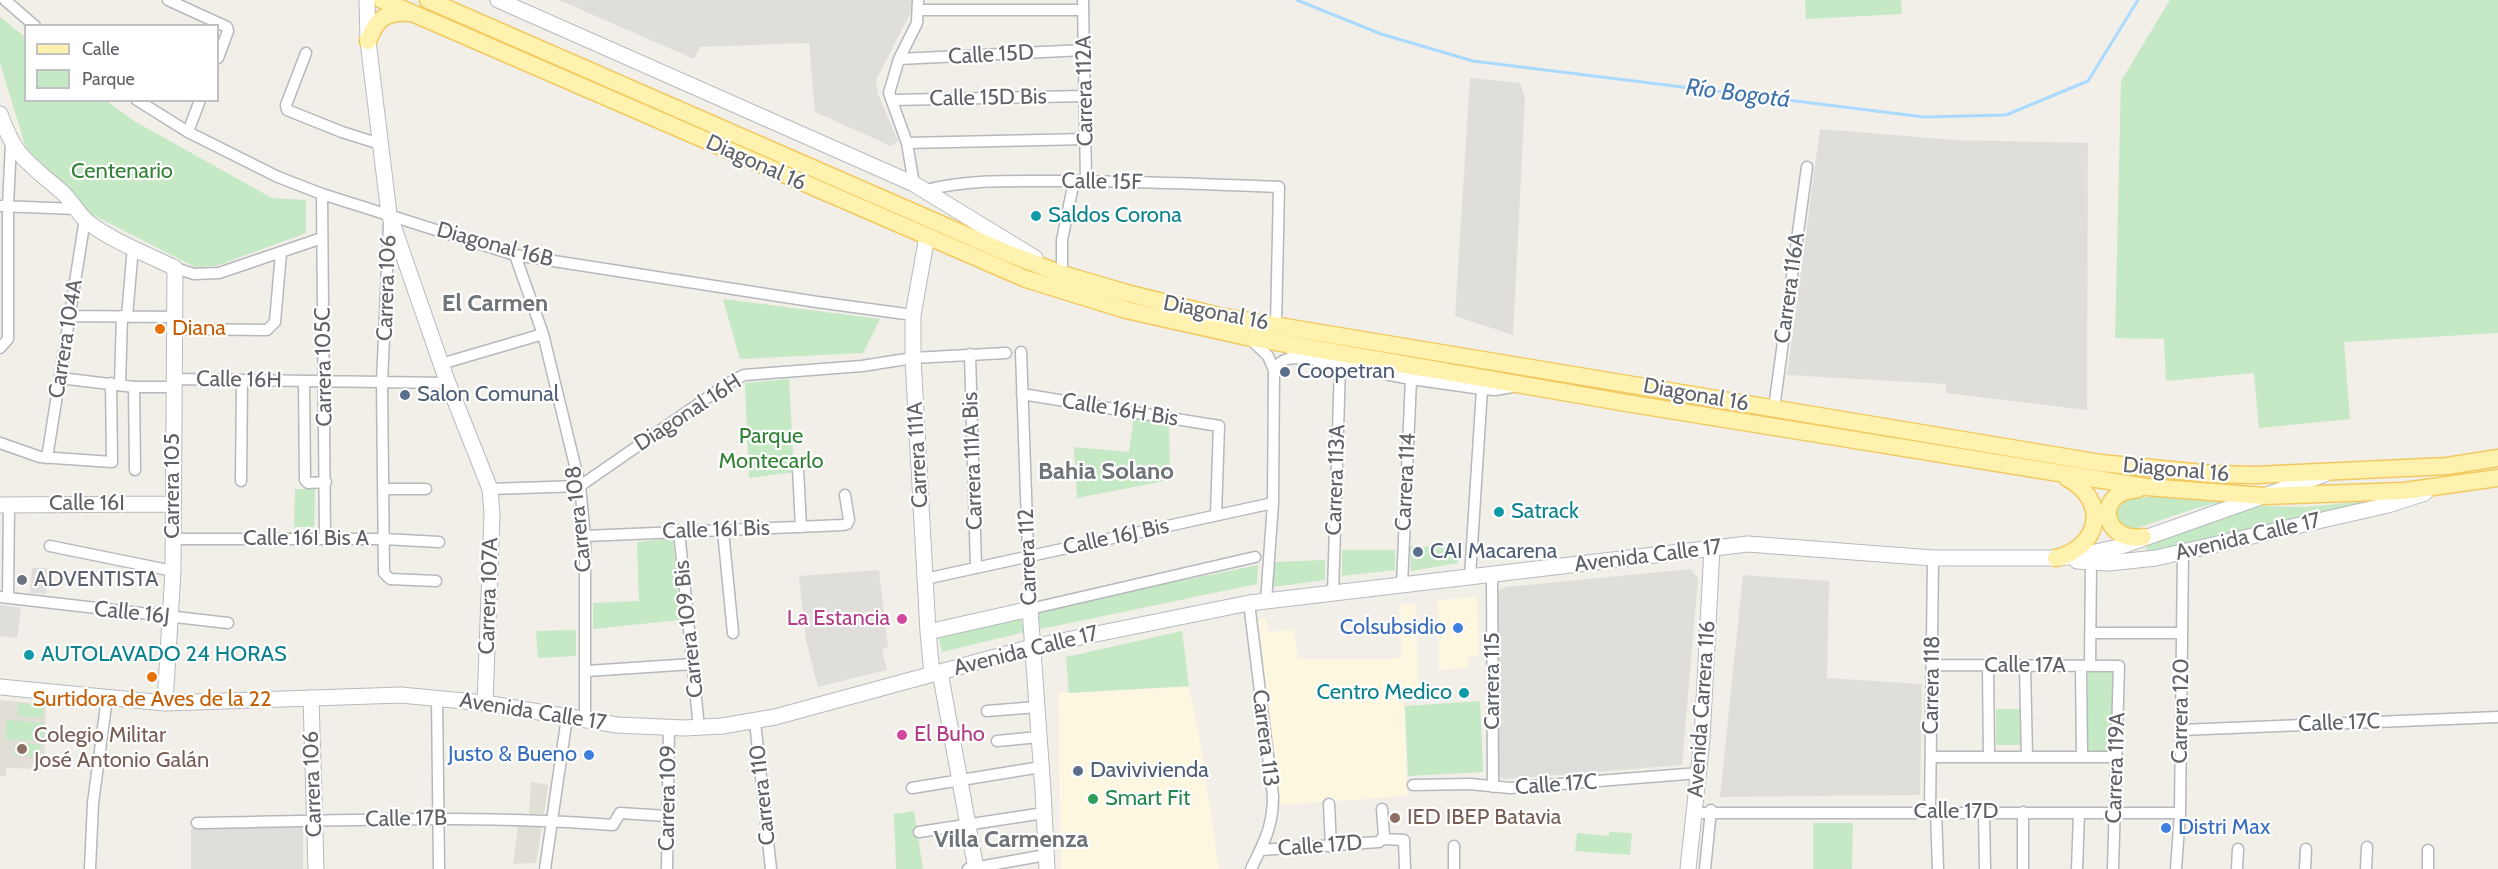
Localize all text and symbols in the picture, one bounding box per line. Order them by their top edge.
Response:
legend [24,24,219,102]
street label: Carrera 112A [1071,35,1099,147]
text: Calle [82,38,119,60]
street label: Calle 15D [948,40,1034,70]
text: Parque [82,68,135,90]
water label: Río Bogotá [1684,73,1792,115]
street label: Calle 15D Bis [929,84,1047,112]
street label: Diagonal 16 [702,129,810,197]
park label: Centenario [71,159,173,185]
street label: Calle 15F [1061,168,1143,196]
place label: Saldos Corona [1048,203,1182,229]
marker: Saldos Corona [1029,209,1043,223]
street label: Diagonal 16B [434,217,556,273]
street label: Carrera 116A [1769,231,1811,345]
street label: Carrera 106 [372,234,402,342]
street label: Carrera 104A [44,278,88,400]
district label: El Carmen [442,290,548,318]
street label: Diagonal 16 [1161,290,1271,336]
street label: Carrera 105C [310,307,338,427]
place label: Diana [172,316,226,342]
marker: Diana [153,322,167,336]
place label: Coopetran [1297,359,1395,385]
marker: Coopetran [1278,365,1292,379]
street label: Calle 16H [196,366,282,394]
street label: Diagonal 16H [630,369,746,457]
street label: Diagonal 16 [1641,373,1751,417]
place label: Salon Comunal [417,382,559,408]
marker: Salon Comunal [398,388,412,402]
street label: Calle 16H Bis [1060,388,1180,432]
street label: Carrera 111A Bis [957,392,989,530]
street label: Carrera 111A [902,401,934,509]
park label: Parque Montecarlo [718,424,824,476]
street label: Carrera 113A [1321,424,1351,536]
street label: Carrera 114 [1390,432,1422,532]
street label: Carrera 105 [160,433,186,539]
street label: Diagonal 16 [2122,452,2230,488]
district label: Bahia Solano [1038,458,1174,486]
street label: Carrera 108 [560,464,598,574]
street label: Calle 16I [49,491,125,517]
place label: Satrack [1511,499,1579,525]
marker: Satrack [1492,505,1506,519]
street label: Avenida Calle 17 [2173,507,2323,567]
street label: Carrera 112 [1013,508,1043,606]
street label: Calle 16J Bis [1061,513,1171,561]
street label: Calle 16I Bis [662,515,770,545]
street label: Calle 16I Bis A [243,526,369,552]
street label: Avenida Calle 17 [1573,534,1723,578]
street label: Carrera 107A [474,537,504,655]
place label: CAI Macarena [1430,539,1557,565]
marker: CAI Macarena [1411,545,1425,559]
street label: Carrera 109 Bis [669,559,709,699]
place label: ADVENTISTA [34,567,159,593]
marker: ADVENTISTA [15,573,29,587]
street label: Calle 16J [93,596,171,630]
place label: La Estancia [787,606,890,632]
marker: La Estancia [895,612,909,626]
place label: Colsubsidio [1340,615,1446,641]
street label: Avenida Calle 17 [951,620,1101,682]
street label: Avenida Carrera 116 [1683,620,1721,798]
marker: Colsubsidio [1451,621,1465,635]
street label: Carrera 115 [1480,632,1506,730]
street label: Carrera 118 [1918,635,1946,735]
place label: AUTOLAVADO 24 HORAS [41,642,287,668]
marker: AUTOLAVADO 24 HORAS [22,648,36,662]
street label: Calle 17A [1984,653,2066,679]
street label: Carrera 120 [2167,658,2195,764]
marker: Surtidora de Aves de la 22 [145,670,159,684]
place label: Centro Medico [1317,680,1452,706]
marker: Centro Medico [1457,686,1471,700]
place label: Surtidora de Aves de la 22 [32,687,272,713]
street label: Avenida Calle 17 [458,687,608,737]
street label: Carrera 113 [1246,688,1284,788]
street label: Calle 17C [2297,708,2381,738]
street label: Carrera 119A [2101,712,2131,824]
place label: El Buho [914,722,985,748]
place label: Colegio Militar José Antonio Galán [34,723,209,774]
marker: El Buho [895,728,909,742]
street label: Carrera 106 [298,730,328,838]
marker: Colegio Militar José Antonio Galán [15,742,29,756]
place label: Justo & Bueno [448,742,577,768]
street label: Carrera 110 [745,743,781,847]
street label: Carrera 109 [654,745,682,851]
marker: Justo & Bueno [582,748,596,762]
place label: Davivivienda [1090,758,1209,784]
marker: Davivivienda [1071,764,1085,778]
street label: Calle 17C [1514,769,1598,801]
place label: Smart Fit [1105,786,1190,812]
marker: Smart Fit [1086,792,1100,806]
street label: Calle 17D [1914,799,1998,825]
street label: Calle 17B [365,805,447,833]
place label: IED IBEP Batavia [1407,805,1561,831]
marker: IED IBEP Batavia [1388,811,1402,825]
place label: Distri Max [2178,815,2270,841]
marker: Distri Max [2159,821,2173,835]
district label: Villa Carmenza [934,826,1088,854]
street label: Calle 17D [1277,830,1363,862]

